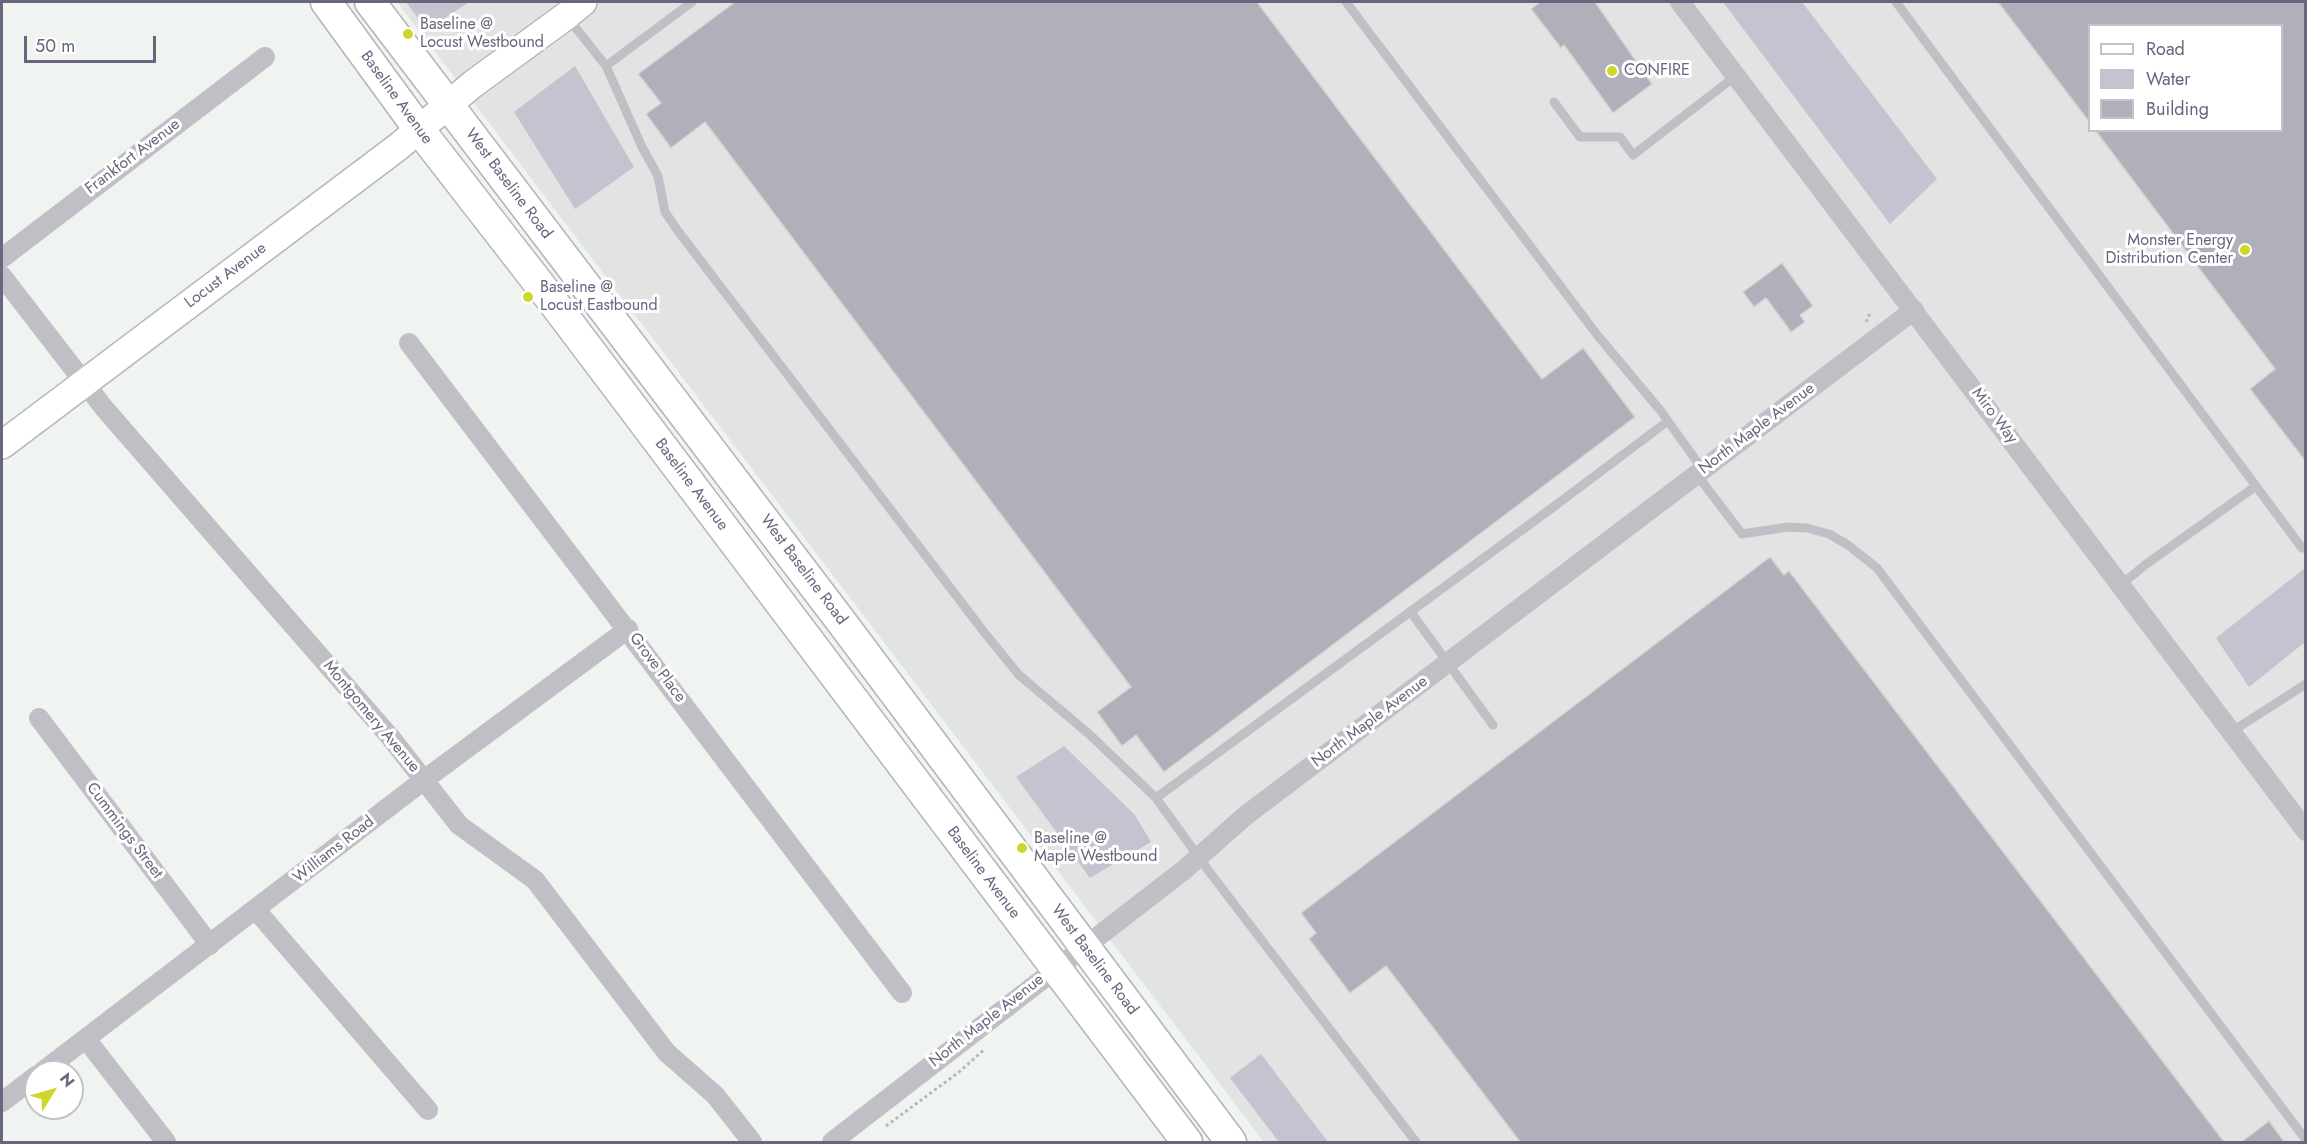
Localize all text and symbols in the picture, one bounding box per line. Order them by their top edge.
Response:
place label: Baseline @ Locust Westbound [420,15,544,53]
scale bar [27,24,159,62]
legend [2088,24,2283,132]
marker: Baseline @ Locust Westbound [401,27,415,41]
text: 50 m [35,33,75,59]
text: Road [2146,36,2185,62]
street label: Baseline Avenue [356,48,436,148]
place label: CONFIRE [1624,61,1690,81]
marker: CONFIRE [1605,64,1619,78]
text: Water [2146,66,2190,92]
text: Building [2146,96,2209,122]
street label: Frankfort Avenue [82,115,184,199]
street label: West Baseline Road [460,125,556,243]
place label: Monster Energy Distribution Center [2105,231,2233,269]
street label: Locust Avenue [182,239,270,313]
marker: Monster Energy Distribution Center [2238,243,2252,257]
place label: Baseline @ Locust Eastbound [540,278,658,316]
marker: Baseline @ Locust Eastbound [521,290,535,304]
street label: North Maple Avenue [1695,379,1819,479]
street label: Miro Way [1967,384,2021,448]
street label: Baseline Avenue [650,435,732,535]
street label: West Baseline Road [755,511,851,629]
street label: Grove Place [625,629,689,707]
street label: Montgomery Avenue [319,657,423,777]
street label: North Maple Avenue [1308,672,1432,772]
street label: Cummings Street [82,779,166,883]
street label: Williams Road [290,812,378,888]
street label: Baseline Avenue [942,823,1024,923]
place label: Baseline @ Maple Westbound [1034,829,1157,867]
marker: Baseline @ Maple Westbound [1015,841,1029,855]
street label: West Baseline Road [1046,901,1142,1019]
street label: North Maple Avenue [926,970,1048,1072]
north arrow [24,1060,84,1120]
text: N [54,1068,80,1092]

